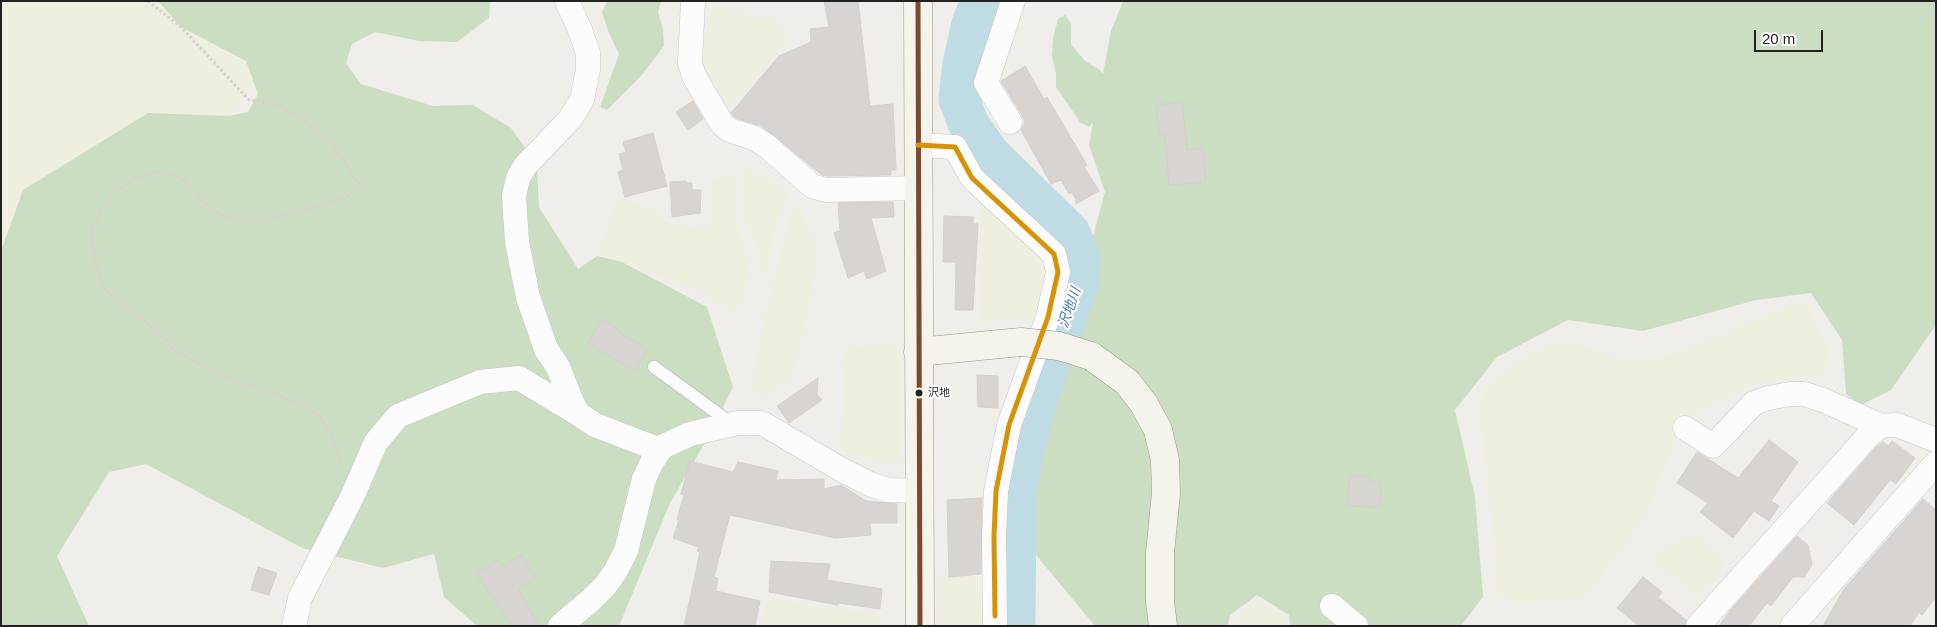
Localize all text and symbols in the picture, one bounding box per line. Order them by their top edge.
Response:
scale bar [1757,20,1826,52]
text: 20 m [1762,30,1795,47]
water label: 沢地川 [1055,285,1085,331]
place label: 沢地 [928,386,950,400]
marker: 沢地 [914,388,924,398]

